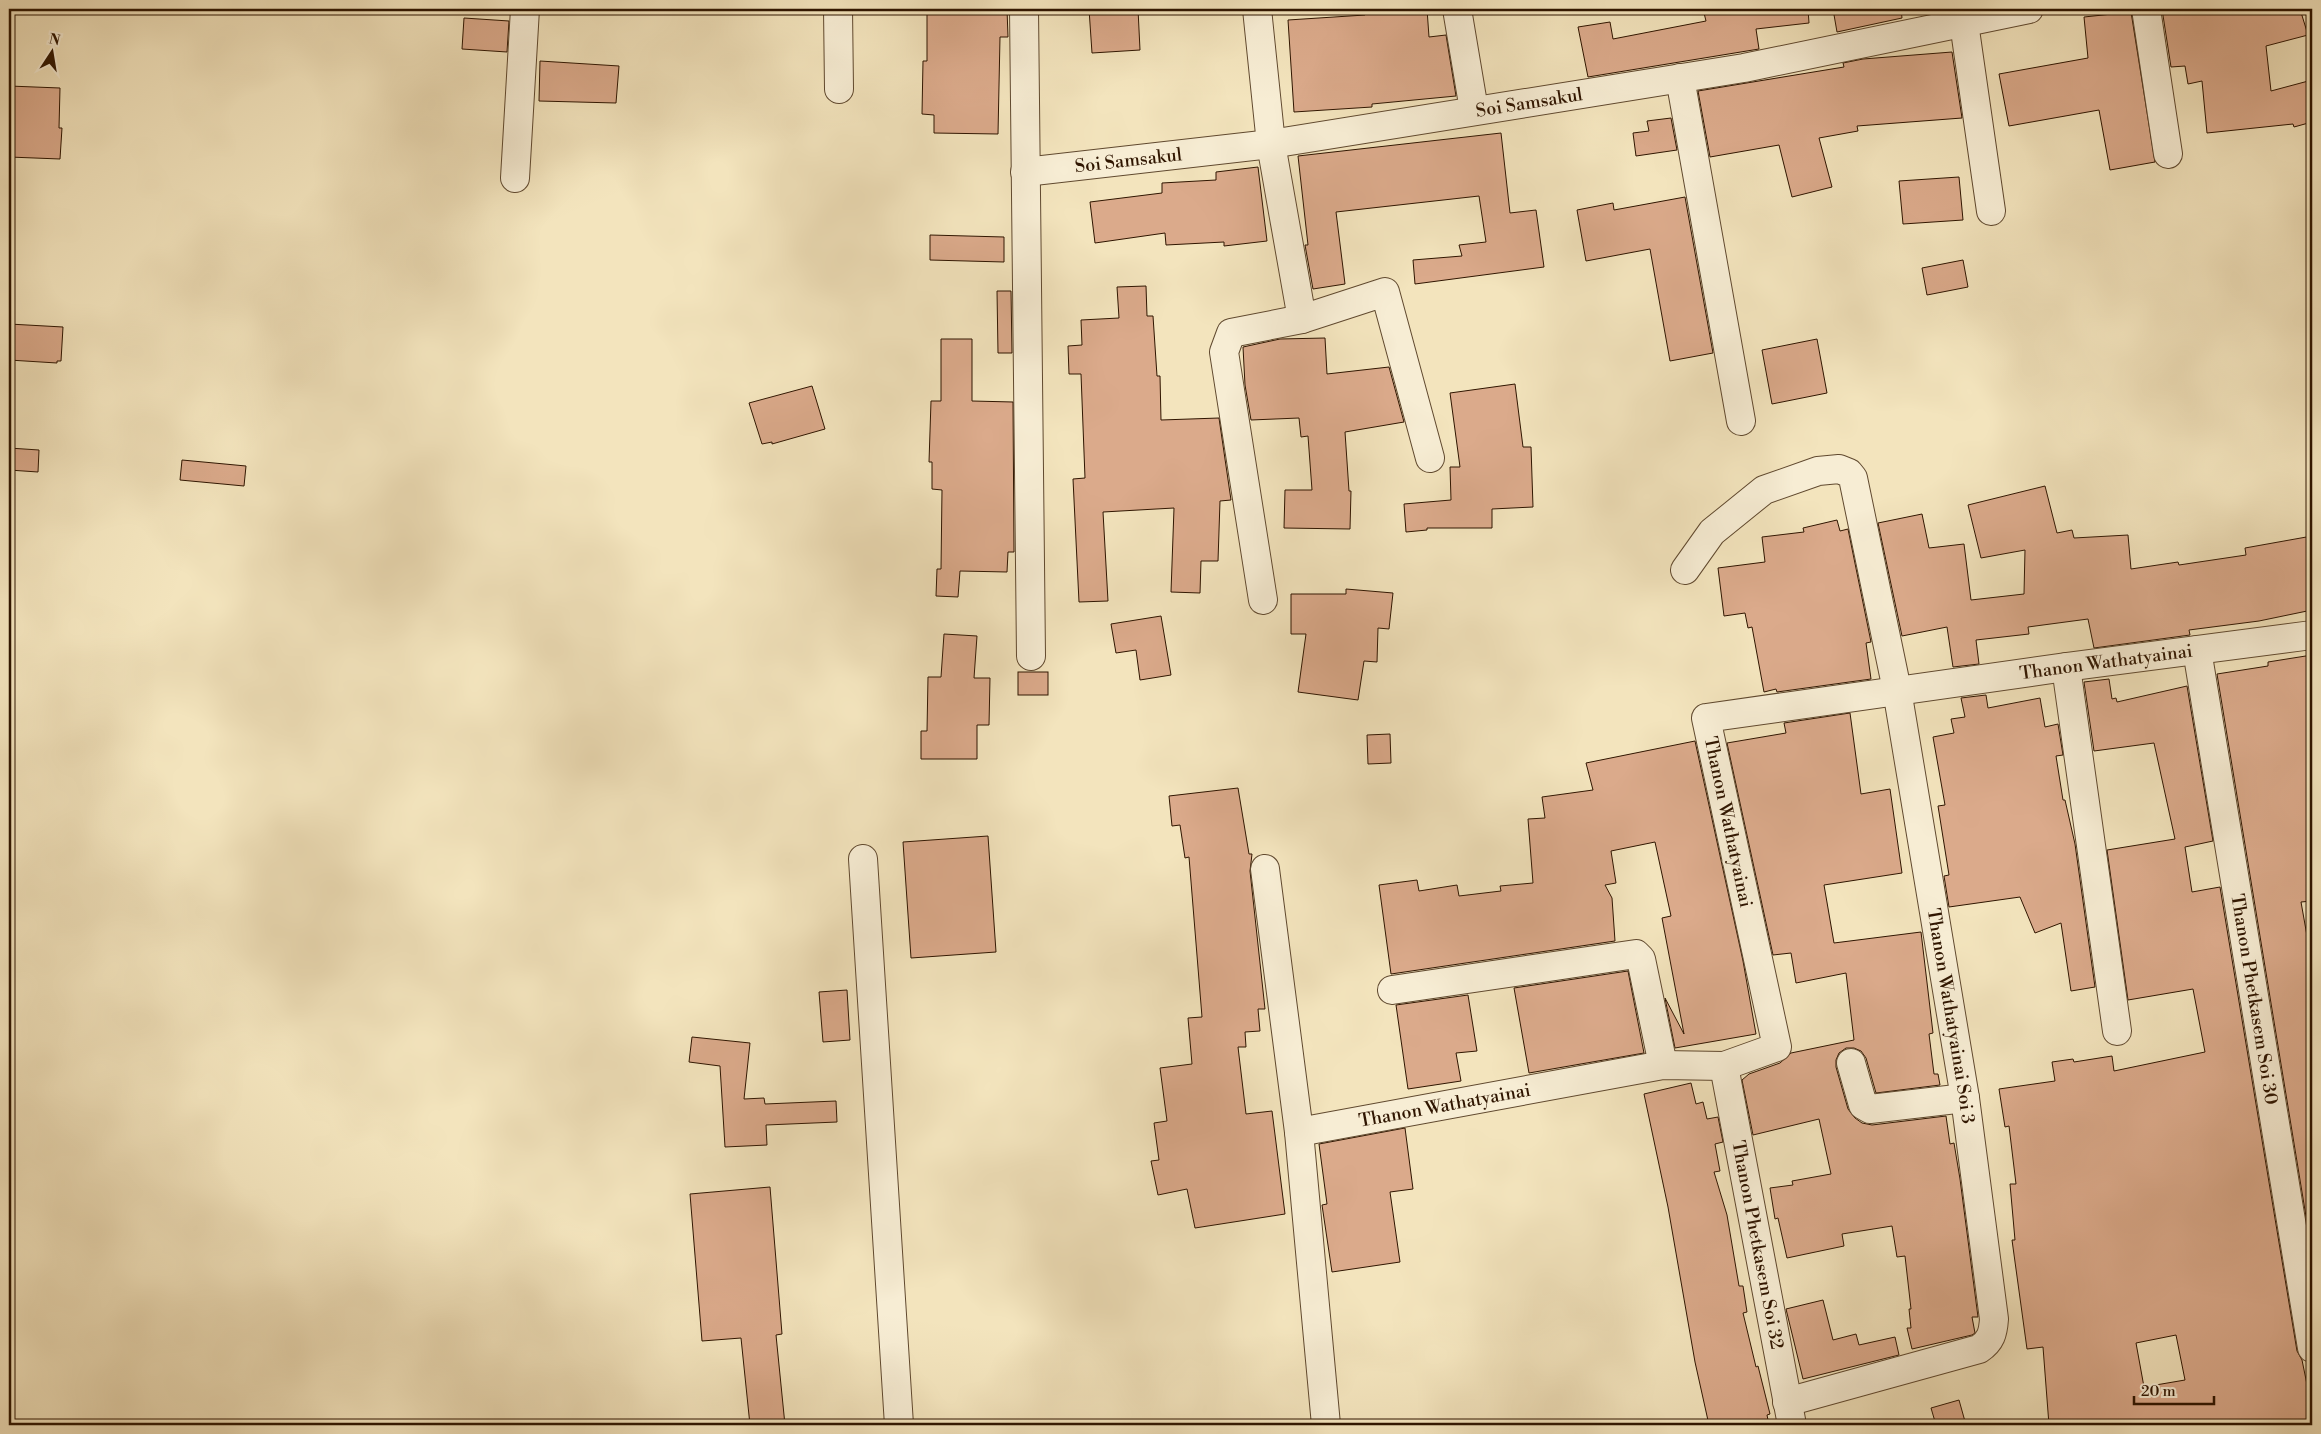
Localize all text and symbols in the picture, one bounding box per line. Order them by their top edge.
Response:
north arrow [28,28,78,78]
text: N [47,30,62,50]
street label: Soi Samsakul [1474,83,1585,122]
street label: Soi Samsakul [1073,143,1184,178]
street label: Thanon Wathatyainai [2018,639,2194,685]
street label: Thanon Wathatyainai [1699,734,1757,910]
street label: Thanon Phetkasem Soi 30 [2226,892,2283,1107]
street label: Thanon Wathatyainai Soi 3 [1922,907,1980,1125]
street label: Thanon Wathatyainai [1357,1078,1532,1132]
street label: Thanon Phetkasem Soi 32 [1727,1139,1789,1351]
scale bar [2134,1374,2214,1406]
text: 20 m [2141,1382,2176,1401]

